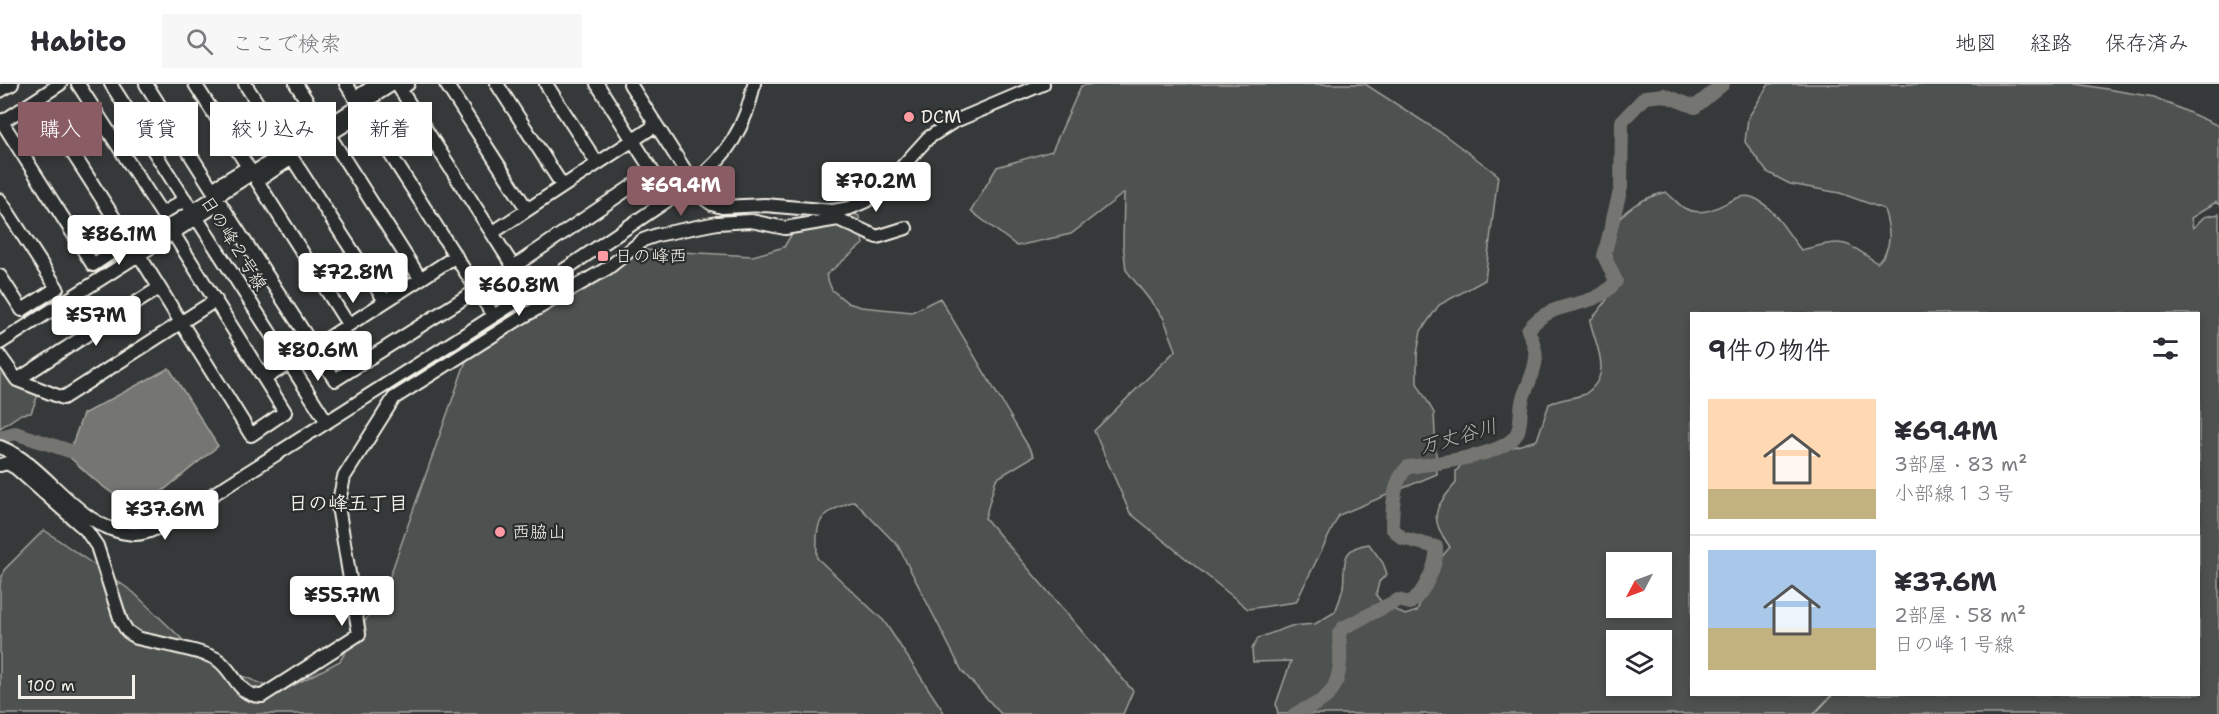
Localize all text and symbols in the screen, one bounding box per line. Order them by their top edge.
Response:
search box [162,14,582,68]
text: Habito [30,22,126,60]
icon: search [183,25,216,58]
text: ここで検索 [231,29,341,58]
text: 地図 [1955,29,1997,57]
text: 経路 [2030,29,2072,57]
text: 保存済み [2105,29,2189,57]
chip: 購入 [18,102,102,156]
chip: 賃貸 [114,102,198,156]
chip: 絞り込み [210,102,336,156]
chip: 新着 [348,102,432,156]
place label: DCM [921,105,961,129]
marker: DCM [902,110,916,124]
pin: ¥70.2M [827,162,925,213]
pin: ¥69.4M [632,166,730,217]
text: ¥70.2M [836,168,916,194]
text: ¥69.4M [641,172,721,198]
street label: 日の峰２号線 [195,191,273,295]
pin: ¥86.1M [70,215,168,266]
text: ¥86.1M [82,221,156,247]
place label: 日の峰西 [615,244,687,268]
marker: 日の峰西 [596,249,610,263]
pin: ¥72.8M [304,253,402,304]
text: ¥72.8M [313,259,393,285]
pin: ¥60.8M [470,266,568,317]
text: ¥60.8M [479,272,559,298]
pin: ¥57M [60,296,132,347]
text: ¥57M [66,302,126,328]
pin: ¥80.6M [269,331,367,382]
text: 9件の物件 [1708,332,1830,367]
icon: filters [2149,332,2182,365]
text: ¥80.6M [278,337,358,363]
water label: 万丈谷川 [1416,412,1500,460]
text: ¥69.4M [1894,413,1998,448]
icon: home [1756,423,1828,495]
text: 3部屋 · 83 m² [1894,451,2027,477]
text: 小部線１３号 [1894,480,2014,506]
pin: ¥37.6M [116,490,214,541]
district label: 日の峰五丁目 [288,490,408,516]
text: ¥37.6M [125,496,205,522]
place label: 西脇山 [512,520,566,544]
marker: 西脇山 [493,525,507,539]
north arrow [1606,552,1672,618]
map controls [1606,552,1672,696]
text: ¥37.6M [1894,564,1997,599]
icon: home [1756,574,1828,646]
pin: ¥55.7M [293,576,391,627]
text: ¥55.7M [304,582,380,608]
text: 2部屋 · 58 m² [1894,602,2026,628]
button: layers [1606,630,1672,696]
text: 日の峰１号線 [1894,631,2014,657]
scale bar [18,672,135,700]
text: 100 m [27,675,75,696]

